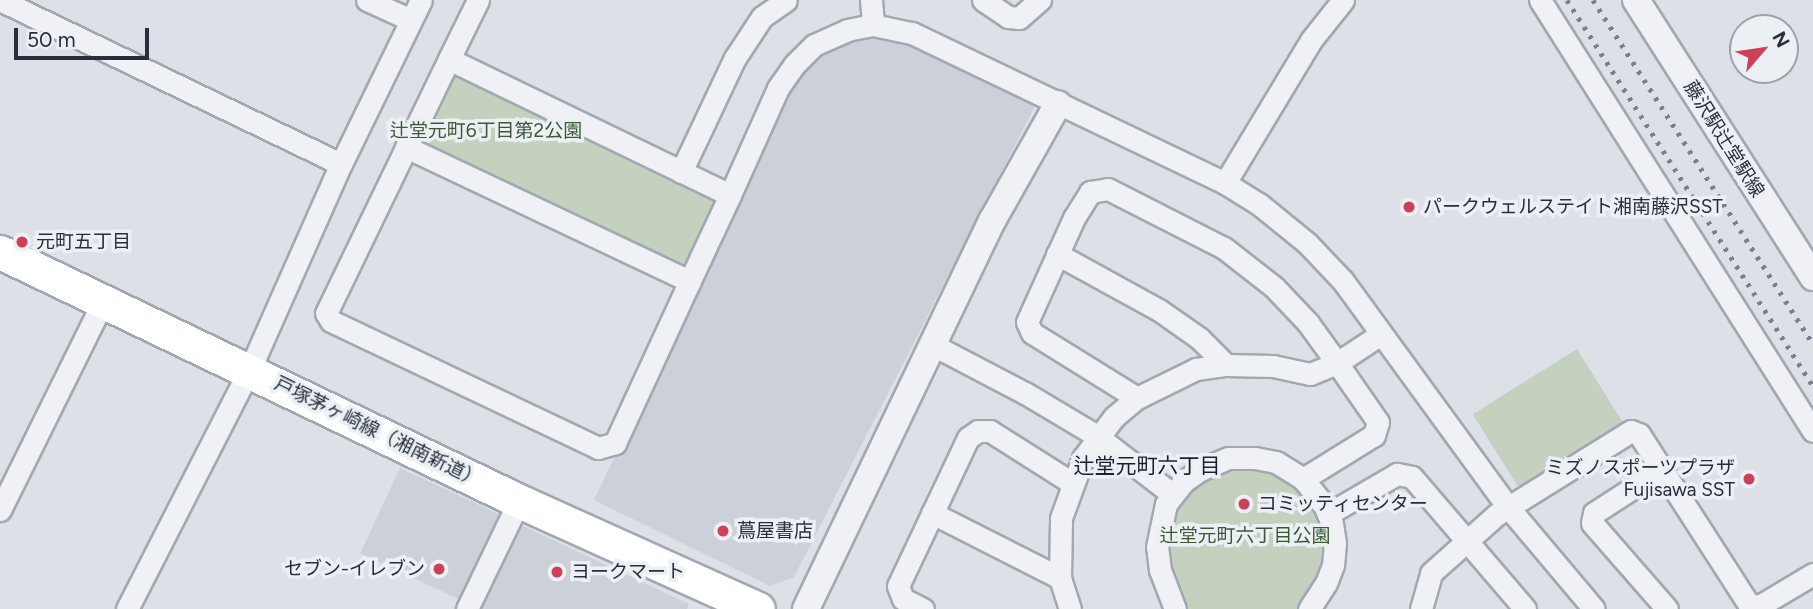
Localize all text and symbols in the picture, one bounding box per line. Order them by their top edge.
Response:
scale bar [18,14,152,58]
north arrow [1729,14,1799,84]
text: 50 m [27,27,76,52]
text: N [1767,28,1795,52]
street label: 藤沢駅辻堂駅線 [1679,77,1769,201]
park label: 辻堂元町6丁目第2公園 [390,120,582,142]
place label: パークウェルステイト湘南藤沢SST [1423,196,1723,218]
marker: パークウェルステイト湘南藤沢SST [1401,199,1417,215]
place label: 元町五丁目 [36,231,131,253]
marker: 元町五丁目 [14,234,30,250]
street label: 戸塚茅ヶ崎線（湘南新道） [271,372,485,492]
district label: 辻堂元町六丁目 [1074,453,1220,479]
place label: ミズノスポーツプラザ Fujisawa SST [1545,457,1735,501]
marker: ミズノスポーツプラザ Fujisawa SST [1741,471,1757,487]
place label: コミッティセンター [1258,493,1429,515]
marker: コミッティセンター [1236,496,1252,512]
place label: 蔦屋書店 [737,520,813,542]
marker: 蔦屋書店 [715,523,731,539]
park label: 辻堂元町六丁目公園 [1160,525,1330,547]
place label: セブン-イレブン [284,558,425,580]
marker: セブン-イレブン [431,561,447,577]
place label: ヨークマート [571,561,685,583]
marker: ヨークマート [549,564,565,580]

